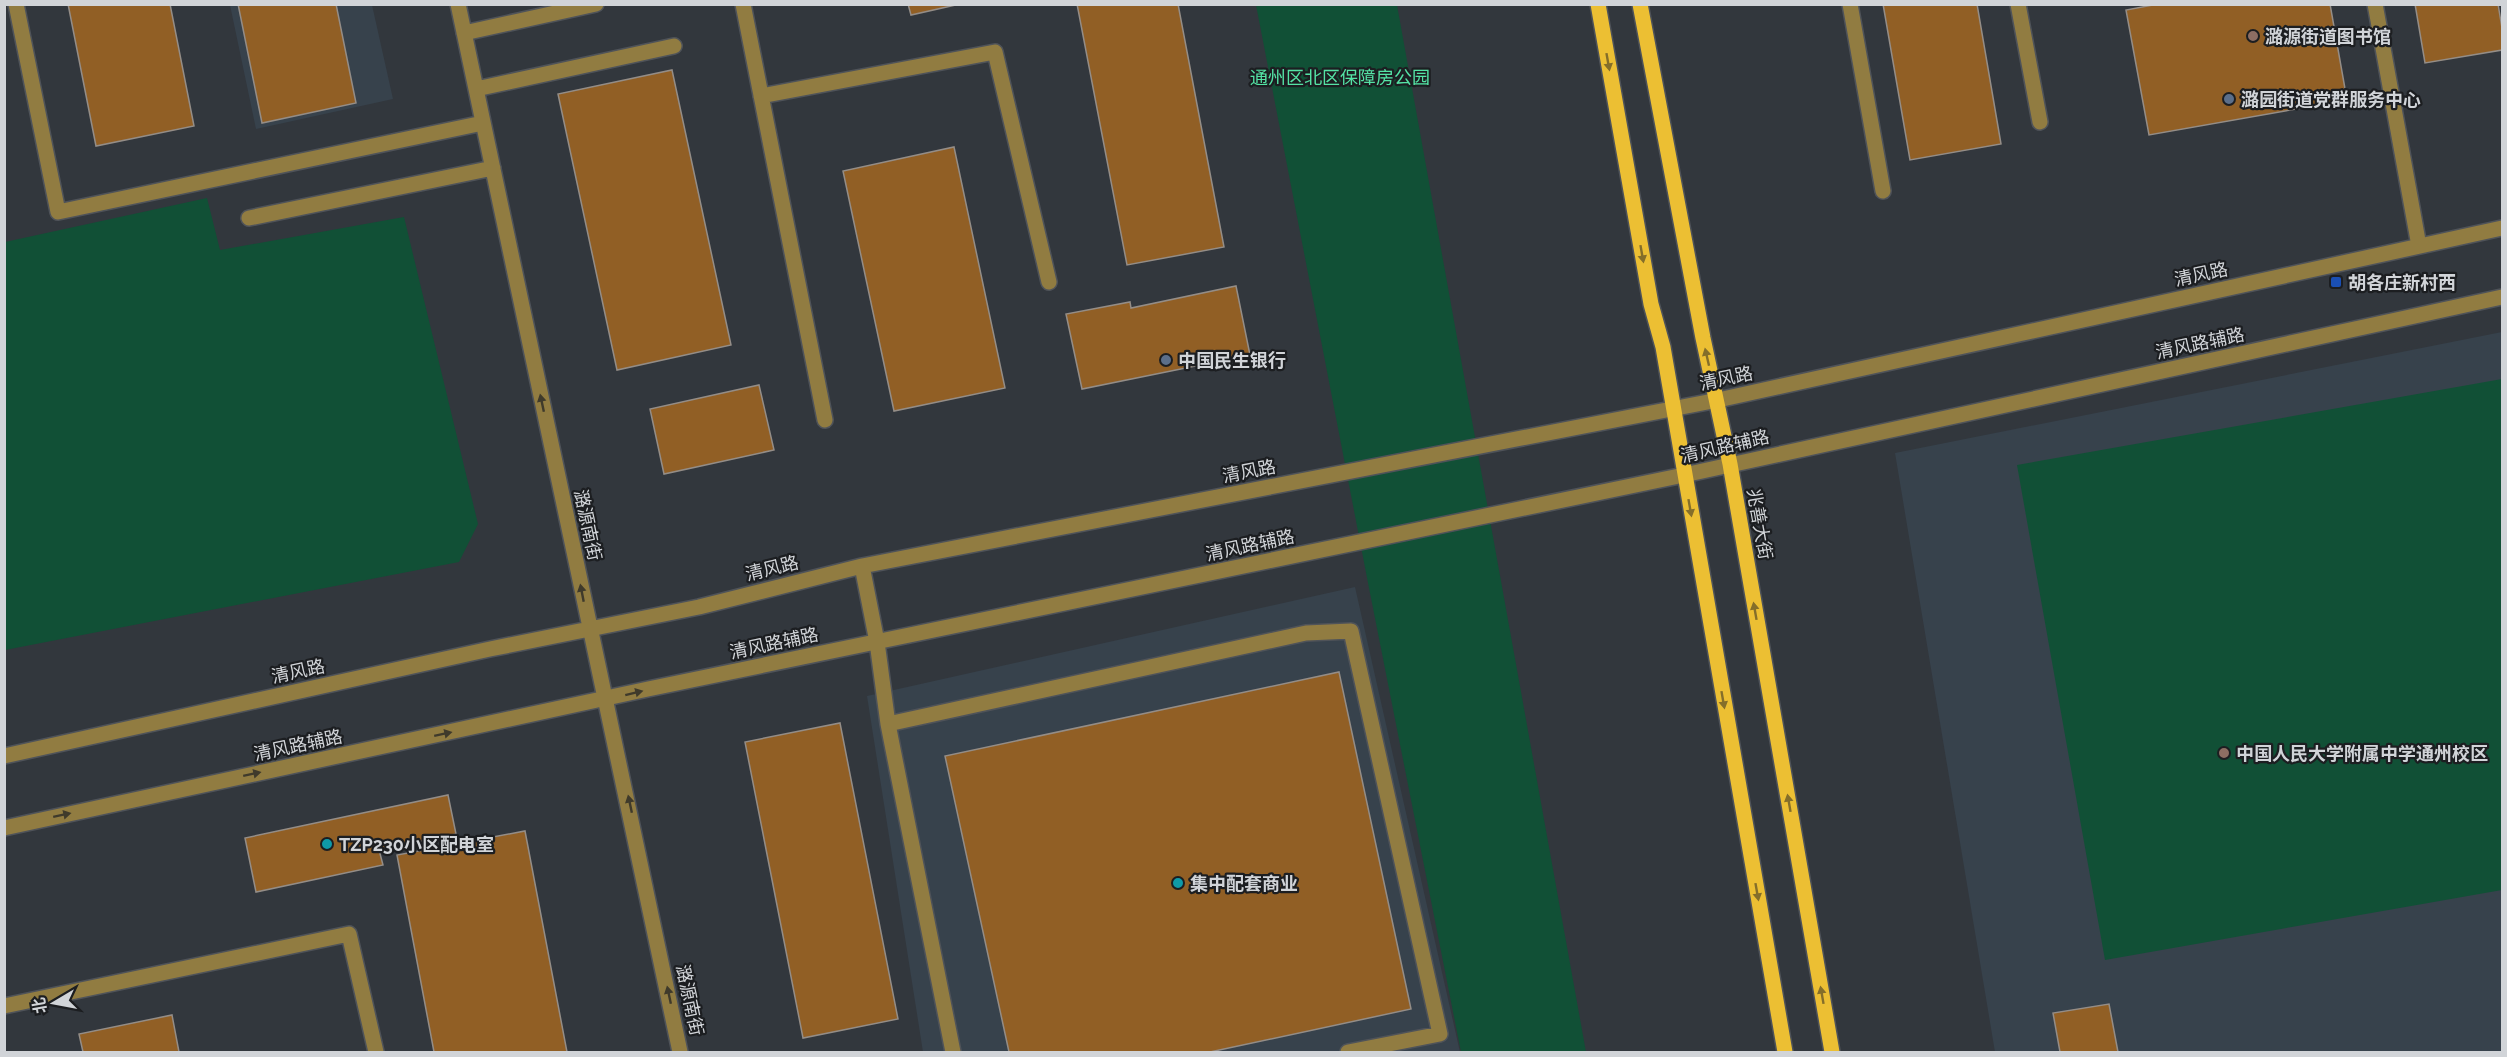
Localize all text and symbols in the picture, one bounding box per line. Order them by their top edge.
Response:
place label: 潞源街道图书馆 [2265,26,2391,47]
marker: 潞源街道图书馆 [2246,29,2260,43]
one-way arrow [1604,53,1613,72]
park label: 通州区北区保障房公园 [1250,67,1430,88]
place label: 潞园街道党群服务中心 [2241,89,2421,110]
marker: 潞园街道党群服务中心 [2222,92,2236,106]
one-way arrow [1638,245,1647,264]
street label: 清风路 [2172,258,2230,290]
place label: 胡各庄新村西 [2348,272,2456,293]
marker: 胡各庄新村西 [2329,275,2343,289]
street label: 清风路辅路 [2154,323,2246,363]
one-way arrow [1702,348,1712,366]
place label: 中国民生银行 [1178,350,1286,371]
marker: 中国民生银行 [1159,353,1173,367]
street label: 清风路 [1697,362,1755,394]
one-way arrow [537,393,547,412]
street label: 清风路辅路 [1679,426,1771,466]
street label: 清风路 [1220,456,1278,486]
street label: 兆善大街 [1743,487,1777,561]
street label: 潞源南街 [570,488,606,562]
one-way arrow [1686,498,1695,517]
street label: 清风路辅路 [1204,525,1296,565]
street label: 清风路 [743,551,801,585]
one-way arrow [577,584,587,603]
one-way arrow [1751,601,1760,620]
street label: 清风路辅路 [728,623,820,663]
street label: 清风路 [269,655,327,687]
one-way arrow [624,687,643,697]
one-way arrow [1719,690,1728,709]
street label: 清风路辅路 [252,725,344,765]
one-way arrow [434,728,452,738]
place label: 中国人民大学附属中学通州校区 [2236,743,2488,764]
marker: 中国人民大学附属中学通州校区 [2217,746,2231,760]
one-way arrow [243,769,262,779]
one-way arrow [1784,793,1793,812]
one-way arrow [624,795,634,813]
one-way arrow [52,810,71,820]
place label: TZP230小区配电室 [339,834,494,855]
marker: TZP230小区配电室 [320,837,334,851]
place label: 集中配套商业 [1190,873,1298,894]
marker: 集中配套商业 [1171,876,1185,890]
one-way arrow [1753,882,1762,901]
street label: 潞源南街 [672,963,708,1037]
north arrow [24,973,84,1033]
one-way arrow [664,985,673,1004]
one-way arrow [1817,985,1826,1004]
text: 北 [29,996,50,1015]

